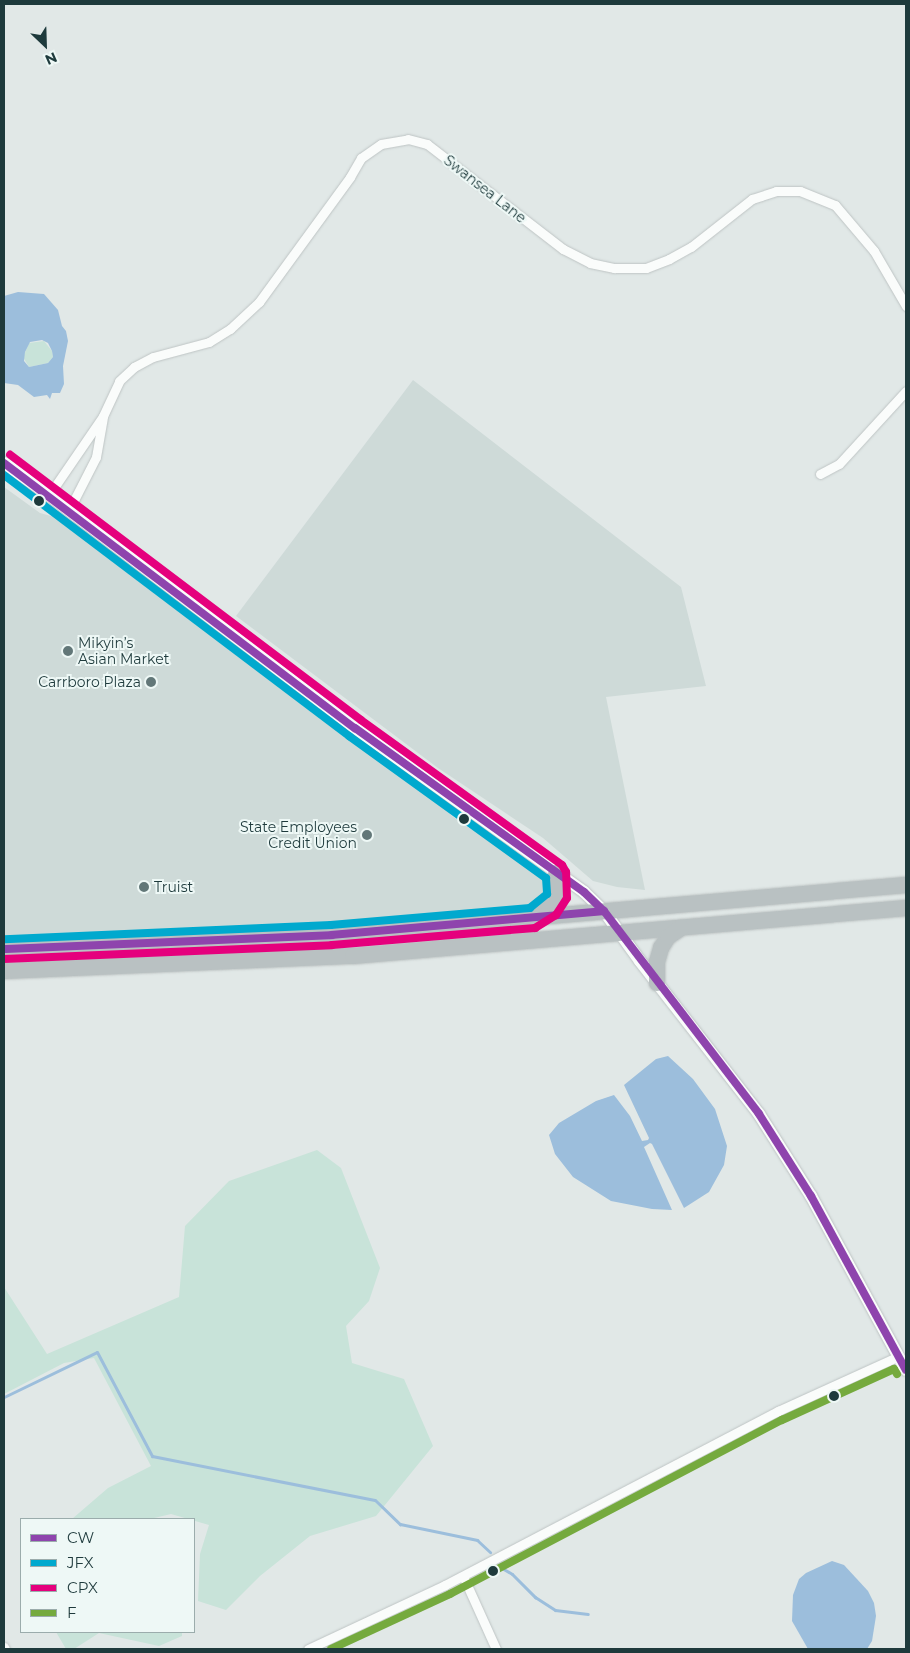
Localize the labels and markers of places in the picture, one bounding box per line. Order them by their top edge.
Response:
unlabelled marker [34,496,44,506]
place label: Mikyin’s Asian Market [78,635,169,668]
marker: Mikyin’s Asian Market [62,645,74,657]
place label: Carrboro Plaza [38,674,141,690]
marker: Carrboro Plaza [145,676,157,688]
unlabelled marker [459,814,469,824]
place label: State Employees Credit Union [240,819,357,852]
marker: State Employees Credit Union [361,829,373,841]
place label: Truist [154,879,193,895]
marker: Truist [138,881,150,893]
unlabelled marker [829,1391,839,1401]
unlabelled marker [488,1566,498,1576]

